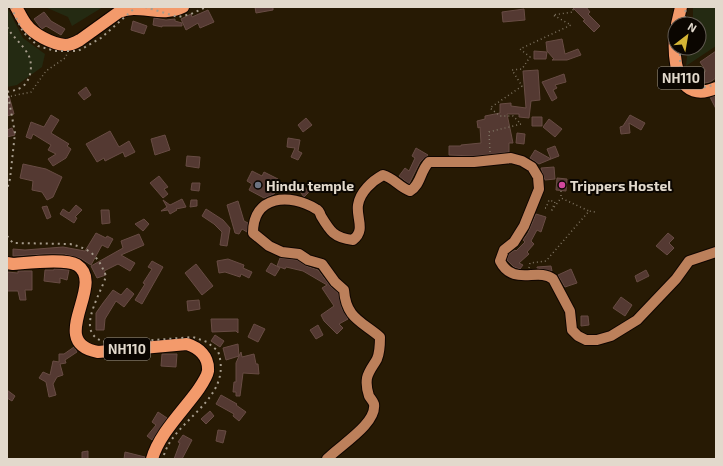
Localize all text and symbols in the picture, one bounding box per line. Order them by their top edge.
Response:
north arrow [667,16,707,56]
text: N [686,19,699,35]
road number: NH110 [658,67,704,89]
place label: Hindu temple [266,177,354,194]
place label: Trippers Hostel [570,177,672,194]
marker: Hindu temple [253,180,263,190]
marker: Trippers Hostel [557,180,567,190]
road number: NH110 [104,338,150,360]

